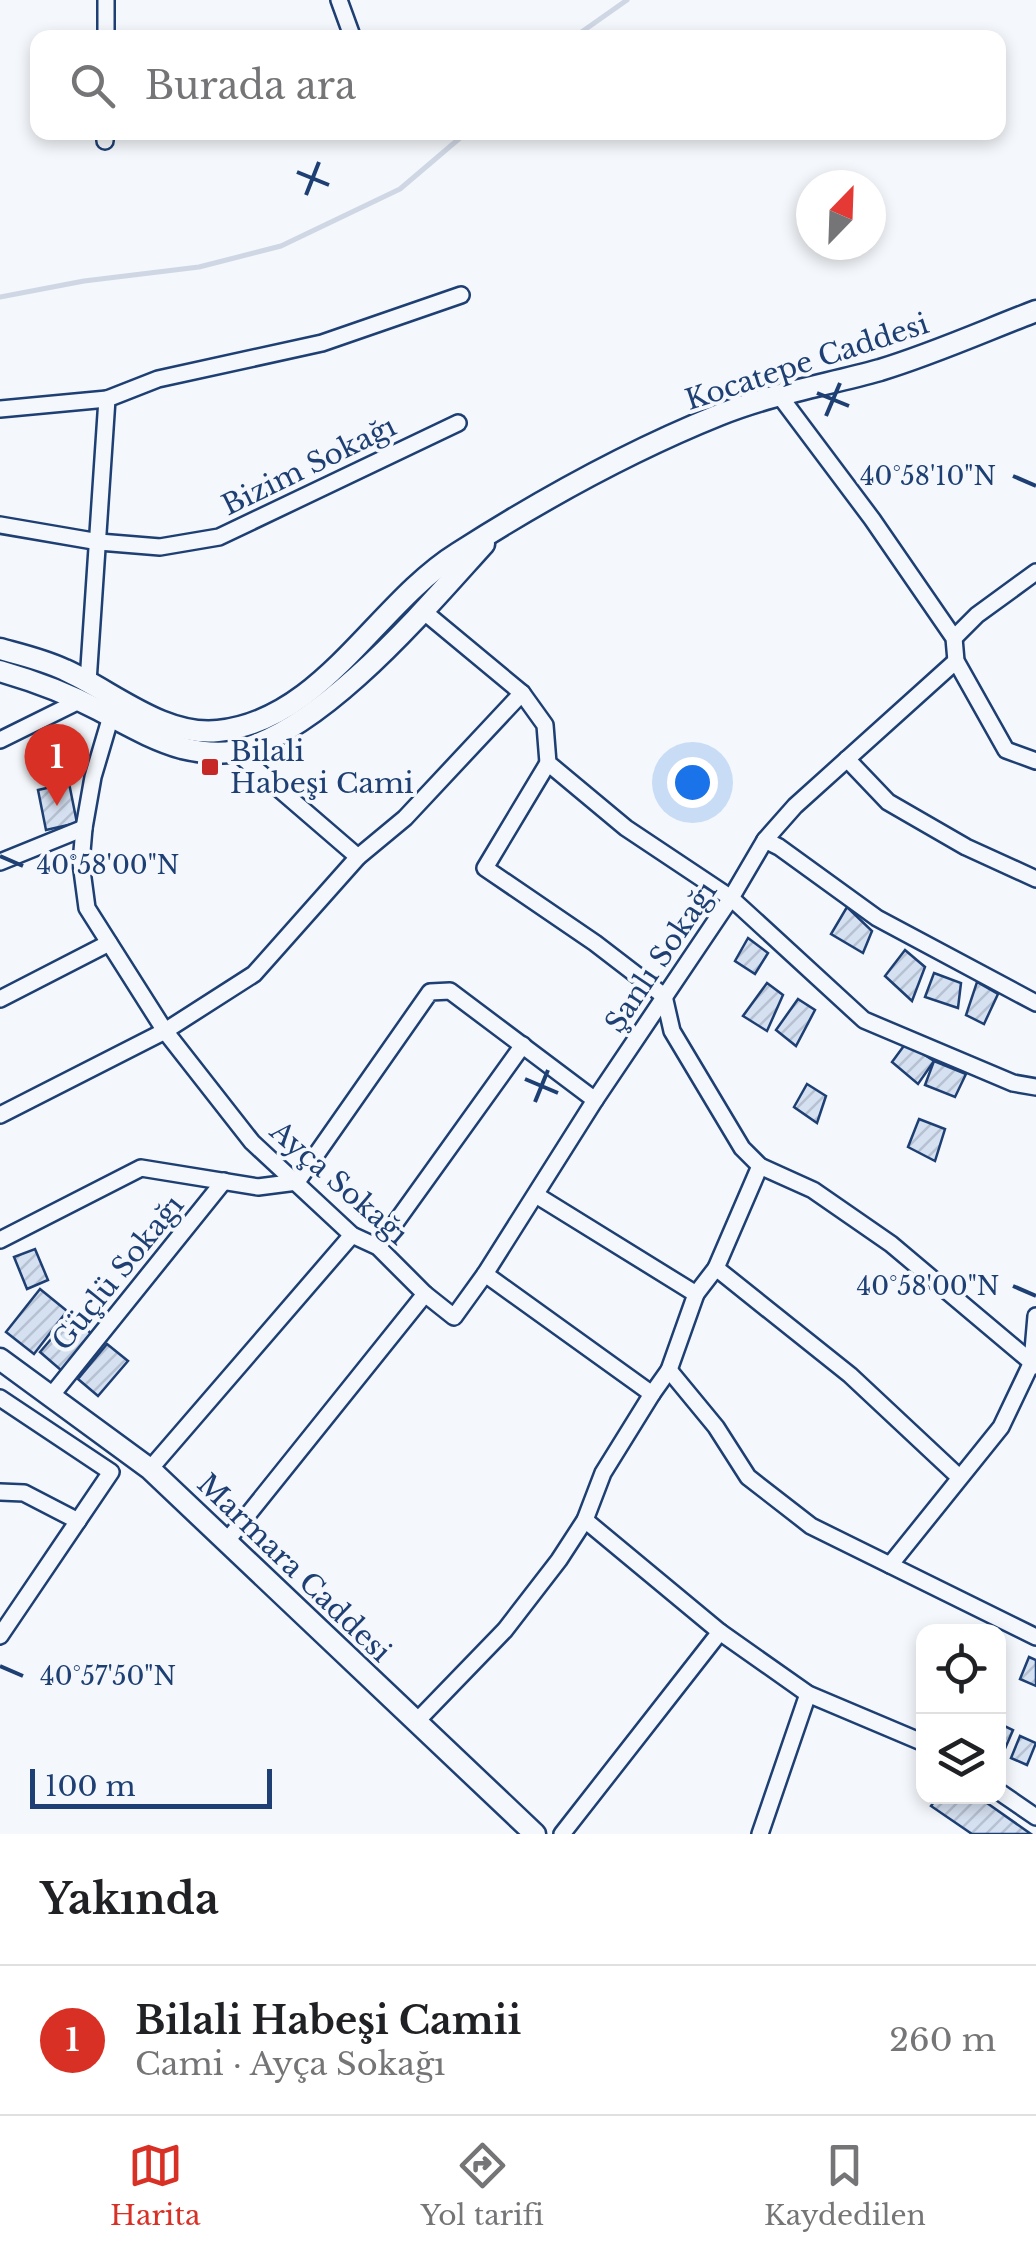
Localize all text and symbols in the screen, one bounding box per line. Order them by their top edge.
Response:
search box [30,30,1006,140]
icon: search [65,58,120,113]
text: Burada ara [145,62,356,109]
north arrow [796,170,886,260]
street label: Kocatepe Caddesi [681,306,933,418]
street label: Bizim Sokağı [216,409,402,523]
text: 40°58'10"N [860,461,996,492]
pin: 1 [24,724,90,806]
place label: Bilali Habeşi Cami [230,734,414,801]
marker: Bilali Habeşi Cami [199,756,221,778]
your location [667,757,718,808]
text: 40°58'00"N [37,850,179,881]
street label: Şanlı Sokağı [598,875,724,1039]
street label: Ayça Sokağı [262,1113,415,1252]
street label: Güçlü Sokağı [45,1188,191,1358]
text: 40°58'00"N [857,1271,999,1302]
street label: Marmara Caddesi [190,1467,398,1669]
map controls [916,1624,1006,1804]
button: locate [916,1624,1006,1714]
text: 40°57'50"N [40,1661,176,1692]
button: layers [916,1714,1006,1804]
scale bar [30,1764,272,1808]
text: 100 m [45,1769,136,1804]
text: Yakında [40,1873,219,1925]
text: Bilali Habeşi Camii [135,1997,521,2044]
text: 1 [66,2020,79,2060]
text: 260 m [889,2020,996,2060]
text: Cami · Ayça Sokağı [135,2044,445,2084]
tab: Harita [110,2138,200,2233]
tab: Yol tarifi [421,2138,544,2233]
tab: Kaydedilen [764,2138,926,2233]

